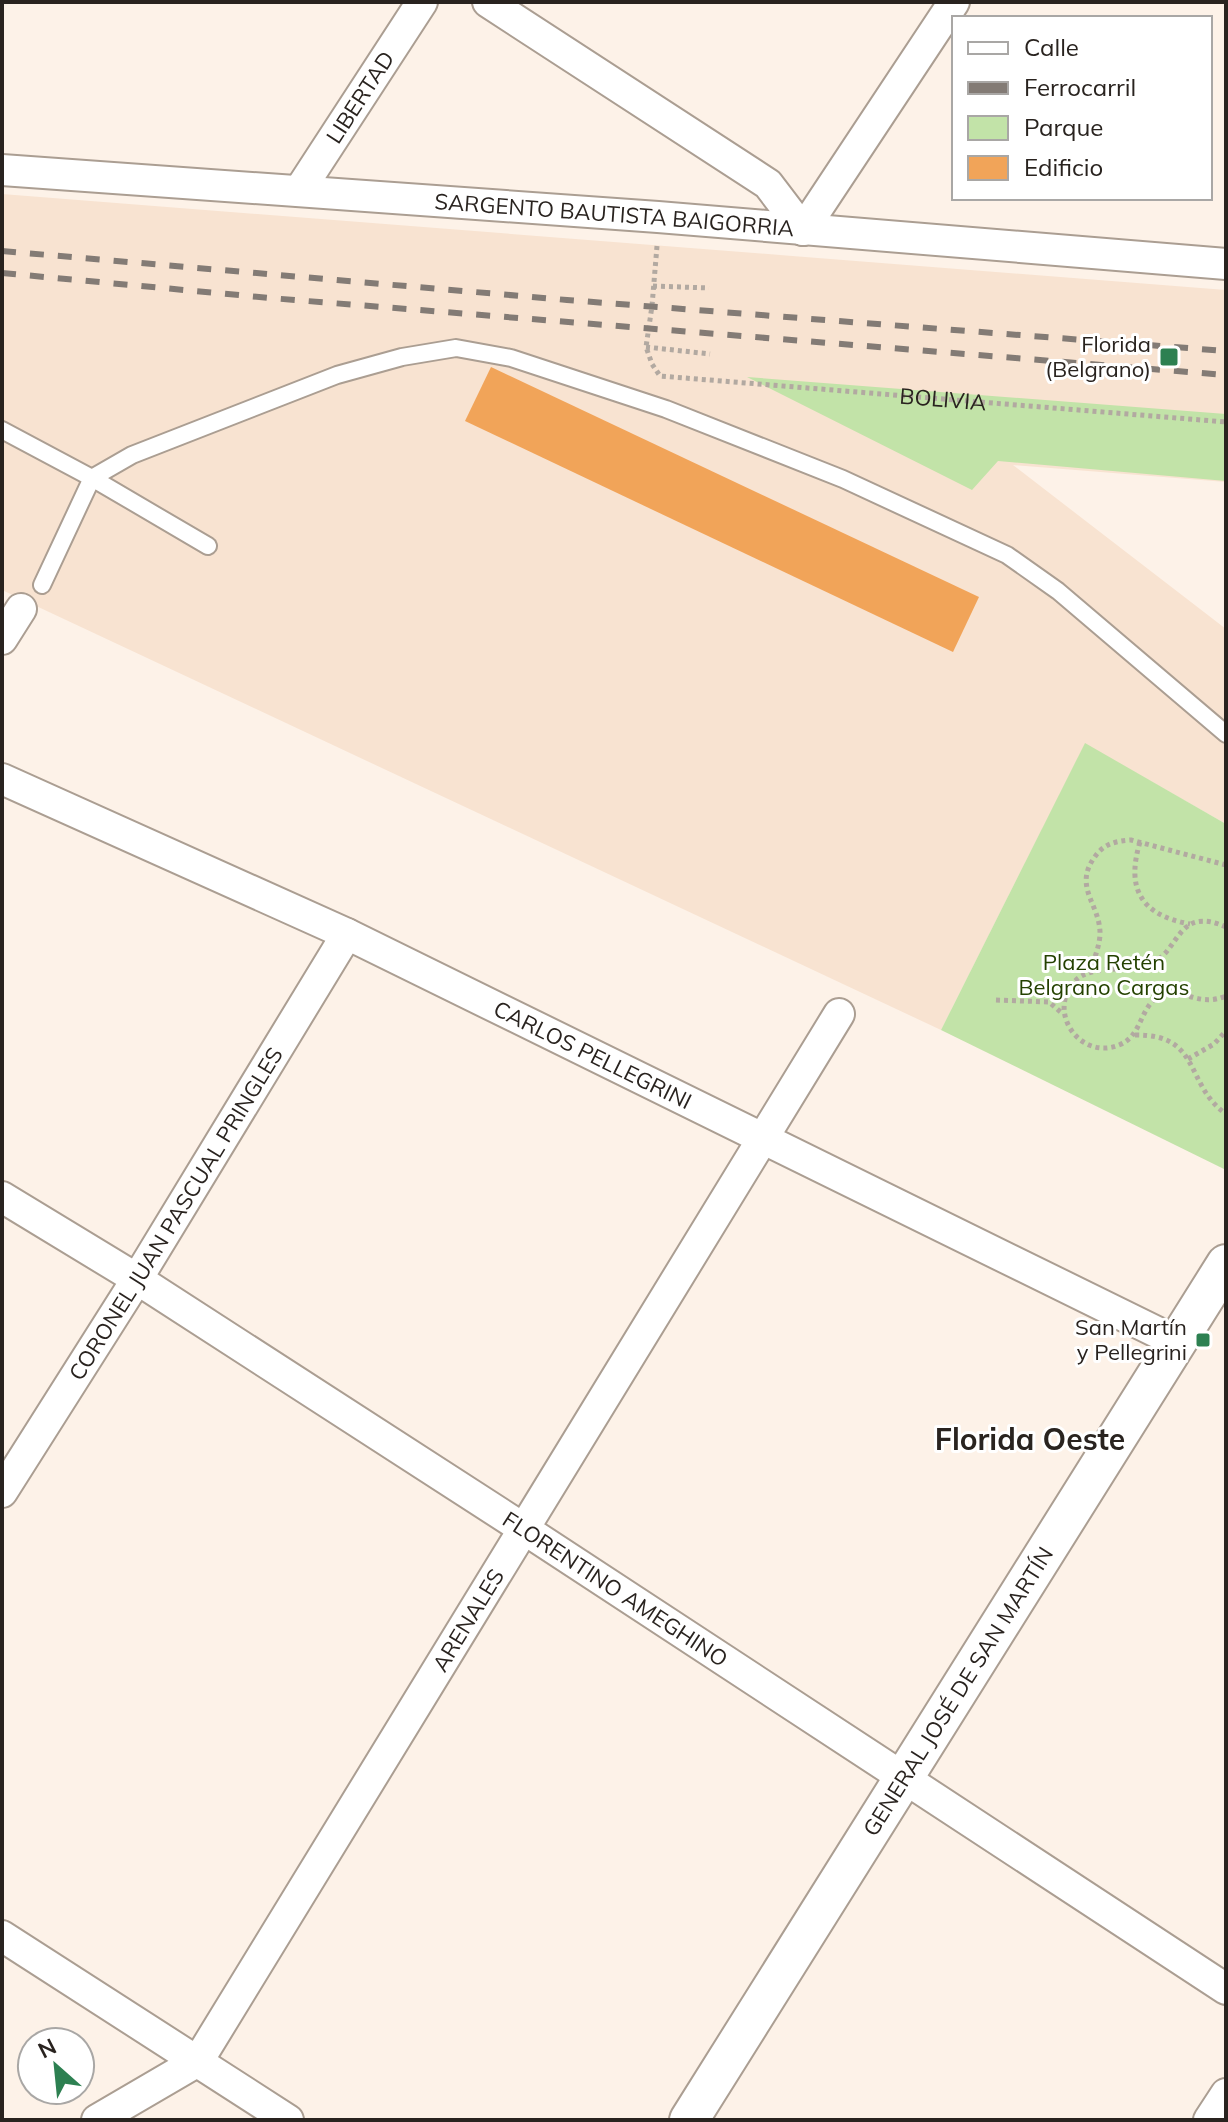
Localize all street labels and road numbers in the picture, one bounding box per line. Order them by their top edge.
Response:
street label: LIBERTAD [320,46,400,149]
street label: SARGENTO BAUTISTA BAIGORRIA [434,187,795,242]
street label: BOLIVIA [899,382,987,416]
street label: CARLOS PELLEGRINI [489,994,696,1115]
street label: CORONEL JUAN PASCUAL PRINGLES [62,1042,289,1385]
street label: FLORENTINO AMEGHINO [498,1505,733,1673]
street label: GENERAL JOSÉ DE SAN MARTÍN [857,1541,1059,1841]
street label: ARENALES [426,1564,510,1677]

